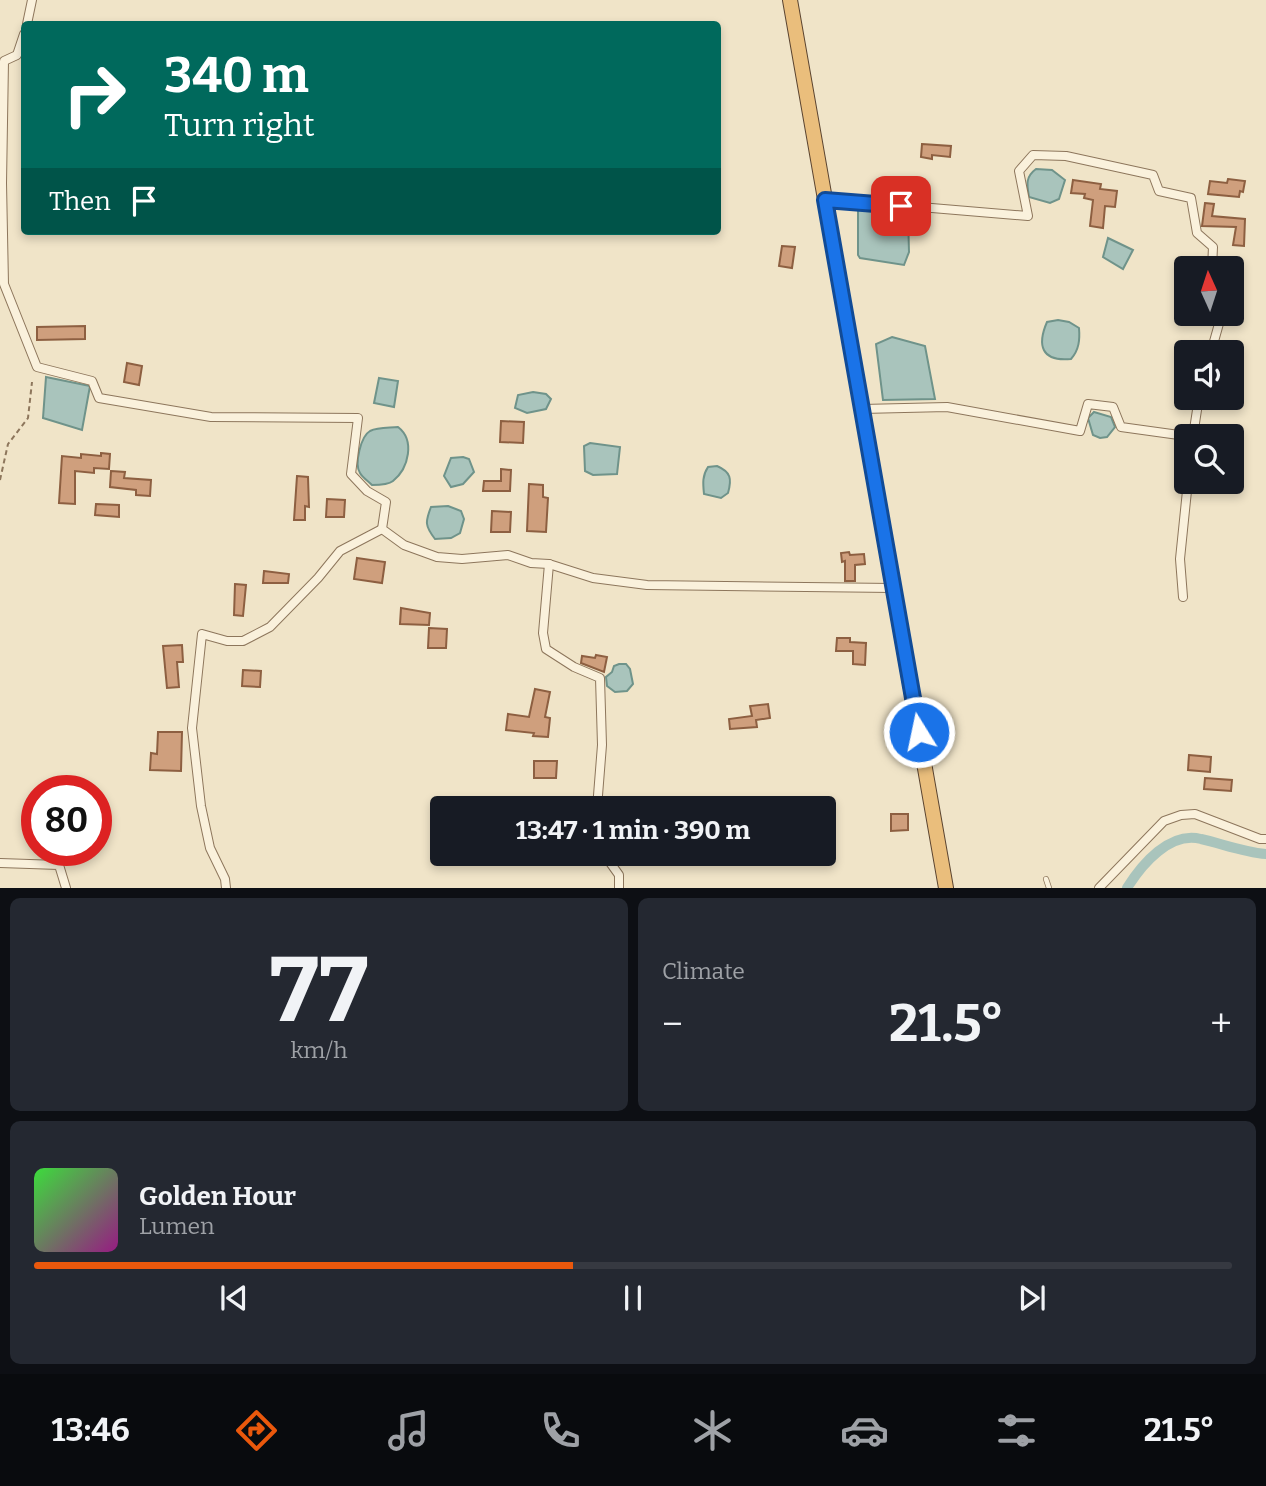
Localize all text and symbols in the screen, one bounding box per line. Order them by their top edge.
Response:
text: 340 m [164,46,309,105]
icon: right [49,49,140,140]
text: Turn right [164,106,315,144]
pin [871,176,931,236]
icon: arrive [125,182,163,220]
text: Then [49,186,111,217]
icon: arrive [882,187,920,225]
north arrow [1174,256,1244,326]
map controls [1174,256,1244,494]
button: sound [1174,340,1244,410]
button: search [1174,424,1244,494]
position arrow [882,695,956,769]
speed limit sign: 80 [21,775,112,866]
text: 13:47 · 1 min · 390 m [516,815,750,846]
text: 77 [270,936,368,1045]
text: Climate [662,957,745,985]
text: 21.5° [889,992,1004,1055]
text: − [662,1001,683,1047]
text: + [1210,1001,1232,1047]
text: km/h [291,1036,347,1064]
text: Golden Hour [139,1181,296,1212]
text: Lumen [139,1212,215,1240]
icon: previous [215,1279,253,1317]
icon: pause [614,1279,652,1317]
icon: next [1013,1279,1051,1317]
icon: directions [232,1406,281,1455]
icon: music [384,1406,433,1455]
icon: phone [536,1406,585,1455]
icon: climate [688,1406,737,1455]
icon: car [840,1406,889,1455]
icon: filters [992,1406,1041,1455]
text: 13:46 [51,1411,130,1449]
text: 21.5° [1144,1411,1215,1449]

